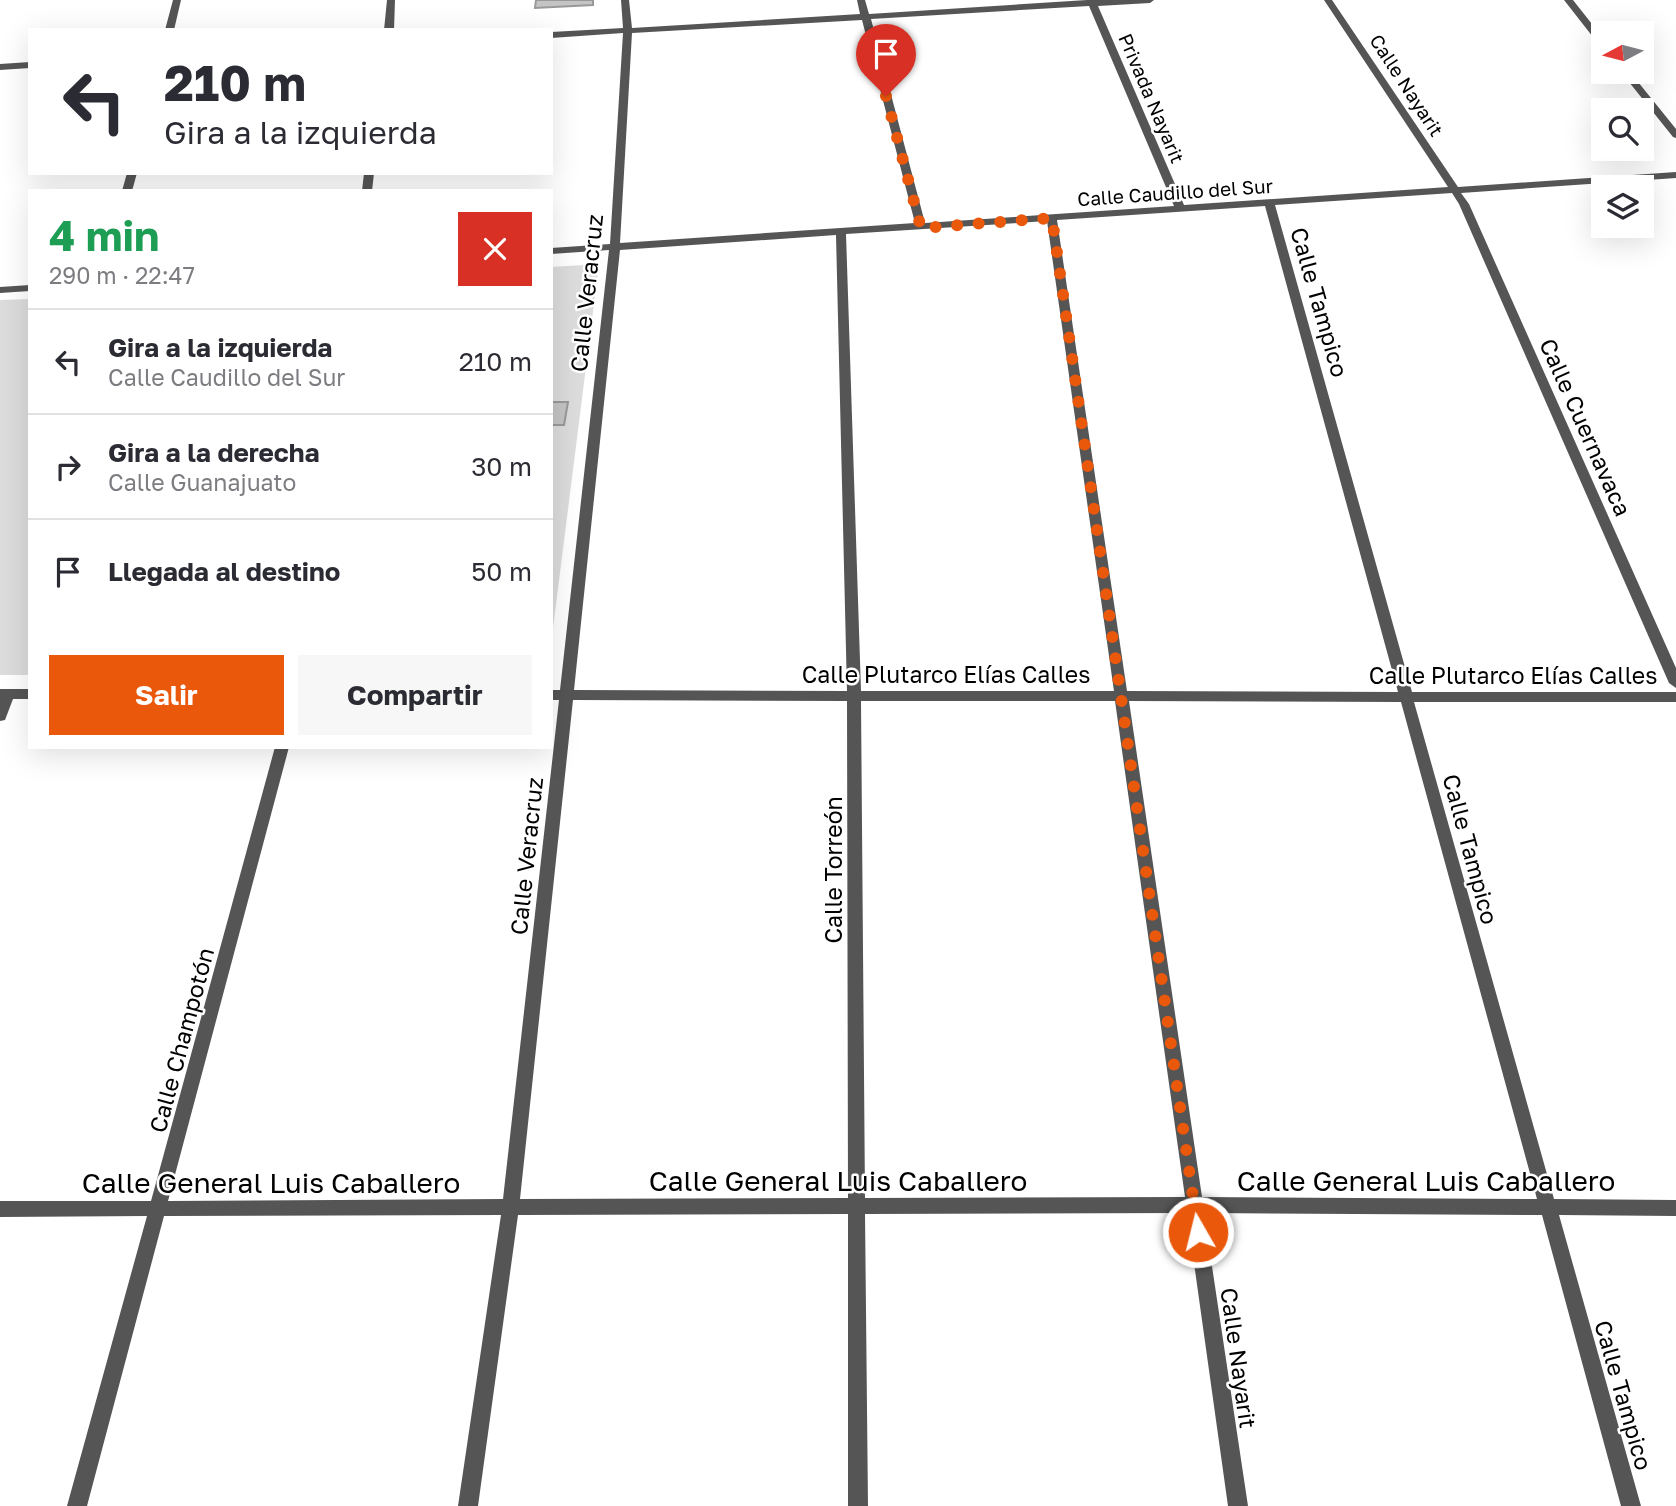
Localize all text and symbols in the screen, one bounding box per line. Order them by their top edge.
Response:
north arrow [1591,21,1654,84]
map controls [1591,21,1654,238]
pin [856,24,916,96]
street label: Privada Nayarit [1114,30,1190,166]
street label: Calle Nayarit [1365,30,1449,140]
icon: arrive [867,35,905,73]
text: 210 m [164,53,306,112]
icon: left [49,56,140,147]
button: search [1591,98,1654,161]
text: Gira a la izquierda [164,113,437,151]
street label: Calle Caudillo del Sur [1076,174,1274,210]
button: layers [1591,175,1654,238]
text: 4 min [49,210,159,260]
button: close [458,212,532,286]
street label: Calle Veracruz [564,213,608,373]
street label: Calle Tampico [1285,224,1355,380]
text: 290 m · 22:47 [49,261,195,289]
text: Gira a la izquierda [108,332,332,363]
street label: Calle Cuernavaca [1534,334,1638,520]
icon: left [49,343,87,381]
text: 210 m [459,346,532,377]
text: Calle Caudillo del Sur [108,363,345,391]
text: Gira a la derecha [108,437,320,468]
icon: right [49,448,87,486]
text: 30 m [471,451,532,482]
text: Calle Guanajuato [108,468,296,496]
icon: arrive [49,553,87,591]
text: Llegada al destino [108,556,340,587]
text: 50 m [471,556,532,587]
button: Salir [49,655,284,735]
button: Compartir [298,655,532,735]
street label: Calle Plutarco Elías Calles [802,660,1090,688]
street label: Calle Plutarco Elías Calles [1369,661,1657,689]
street label: Calle Tampico [1437,771,1505,927]
street label: Calle Veracruz [504,776,548,936]
street label: Calle Torreón [819,796,847,944]
street label: Calle Champotón [143,944,219,1136]
street label: Calle General Luis Caballero [649,1164,1027,1197]
street label: Calle General Luis Caballero [1237,1164,1615,1197]
street label: Calle General Luis Caballero [82,1166,460,1199]
position arrow [1161,1195,1235,1269]
street label: Calle Nayarit [1215,1286,1263,1430]
street label: Calle Tampico [1589,1317,1659,1473]

